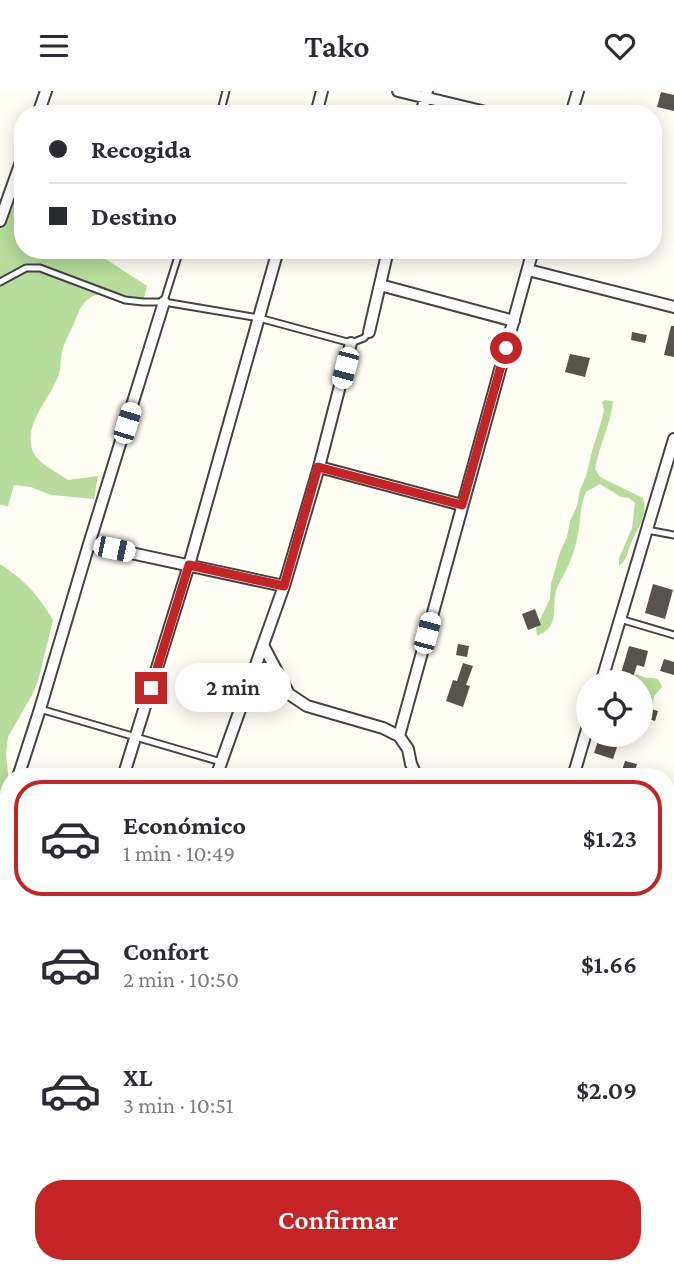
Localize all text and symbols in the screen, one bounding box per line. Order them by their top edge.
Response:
icon: menu [35,27,73,65]
icon: heart [601,27,639,65]
text: Tako [304,28,370,64]
text: Recogida [91,135,191,164]
text: Destino [91,202,177,231]
route start [490,332,522,364]
car [330,345,361,391]
car [111,400,144,446]
car [92,534,137,564]
car [412,610,443,656]
callout: 2 min [176,663,291,713]
map controls [576,670,653,747]
button: locate [576,670,653,747]
route end [135,672,167,704]
text: 2 min [206,674,260,700]
icon: car [39,807,102,870]
text: Económico [123,811,246,840]
text: $1.23 [583,824,637,853]
text: 1 min · 10:49 [123,840,235,866]
icon: car [39,933,102,996]
text: Confort [123,937,209,966]
text: $1.66 [581,950,637,979]
text: 2 min · 10:50 [123,966,239,992]
icon: car [39,1059,102,1122]
text: XL [123,1063,152,1092]
text: $2.09 [576,1076,637,1105]
text: 3 min · 10:51 [123,1092,234,1118]
button: Confirmar [35,1180,641,1260]

